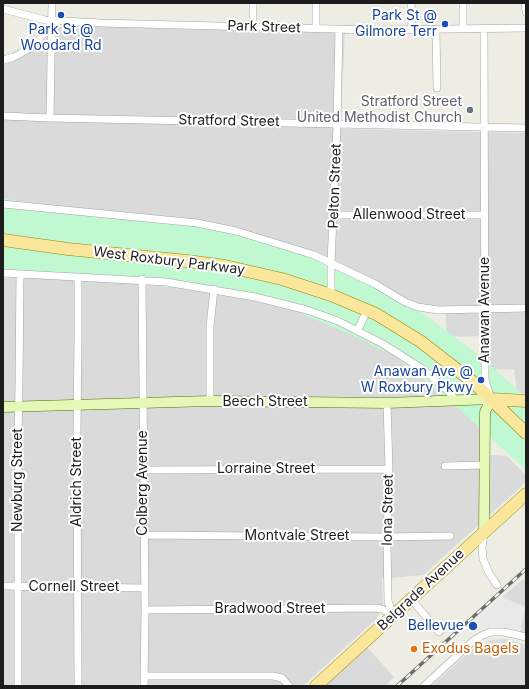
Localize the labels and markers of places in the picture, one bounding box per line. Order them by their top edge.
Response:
place label: Park St @ Gilmore Terr [355,8,437,40]
marker: Park St @ Woodard Rd [56,10,66,20]
marker: Park St @ Gilmore Terr [440,19,450,29]
place label: Park St @ Woodard Rd [20,22,102,54]
place label: Stratford Street United Methodist Church [297,94,462,126]
marker: Stratford Street United Methodist Church [465,105,475,115]
place label: Anawan Ave @ W Roxbury Pkwy [361,364,473,396]
marker: Anawan Ave @ W Roxbury Pkwy [476,375,486,385]
place label: Bellevue [408,618,464,634]
marker: Bellevue [467,620,479,632]
place label: Exodus Bagels [422,641,519,657]
marker: Exodus Bagels [409,644,419,654]

